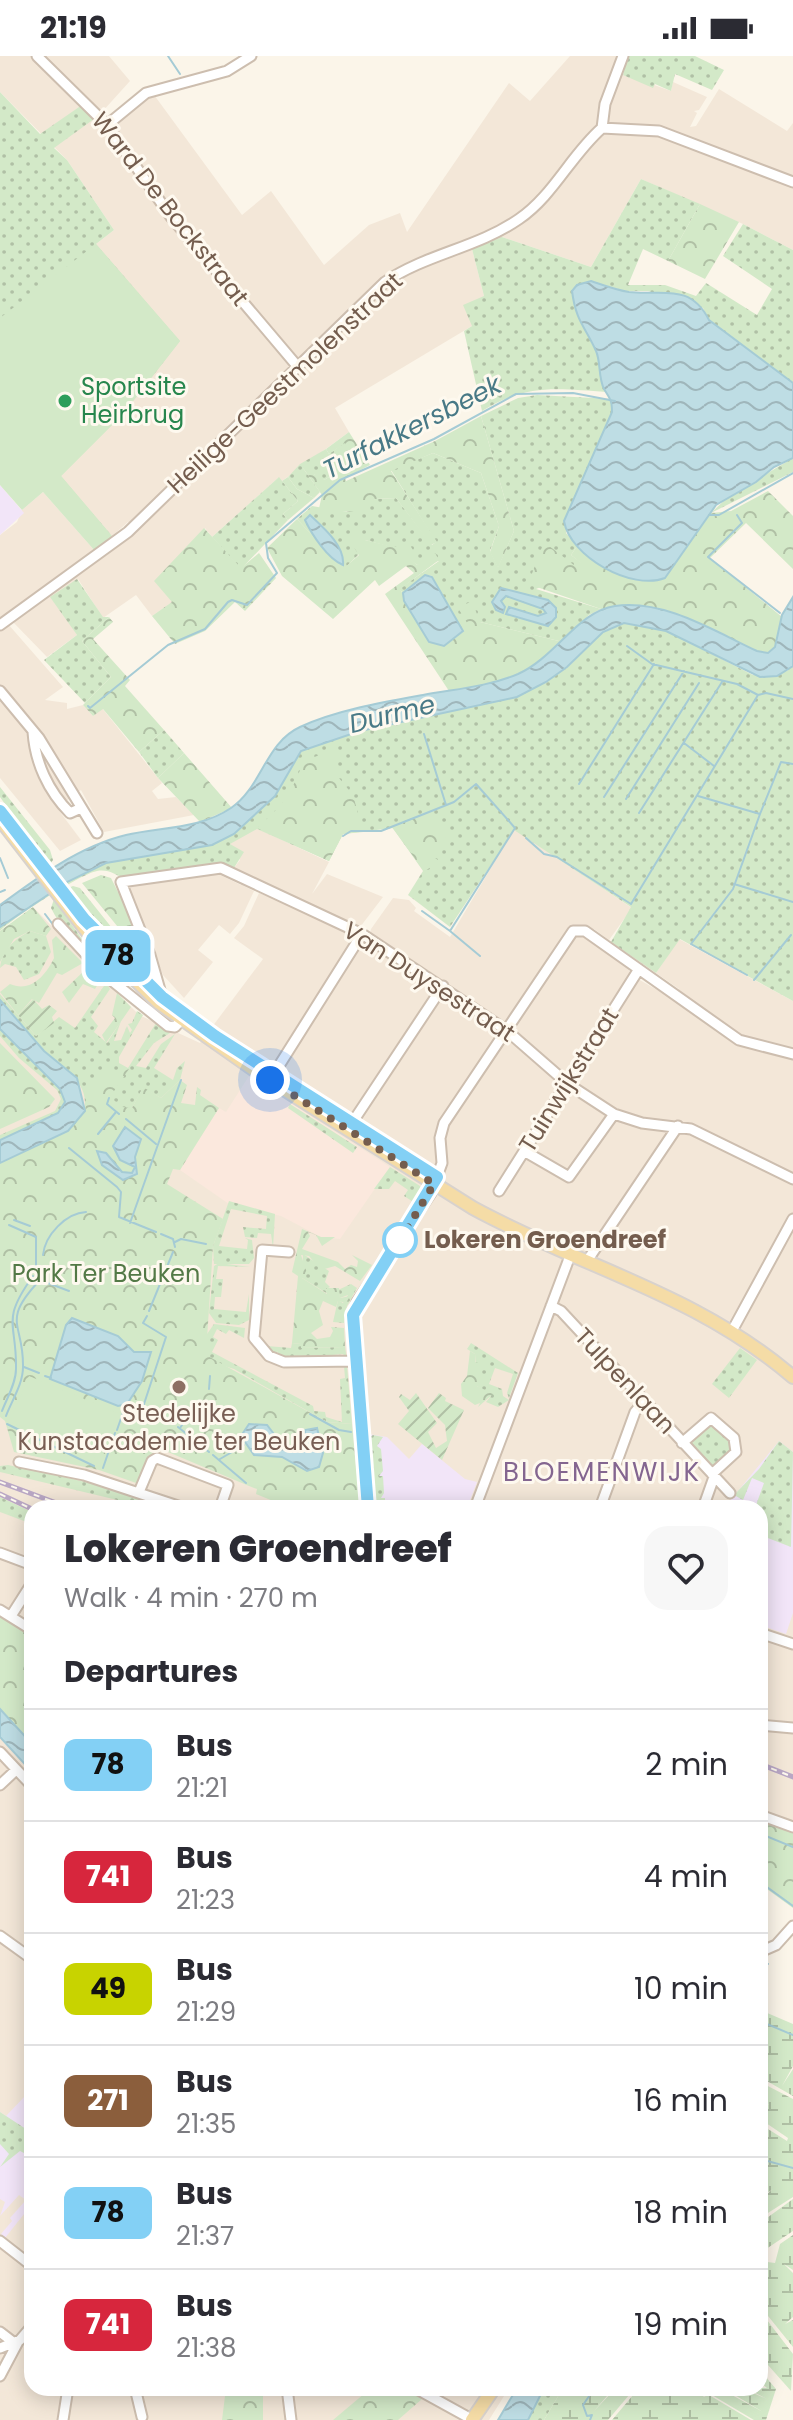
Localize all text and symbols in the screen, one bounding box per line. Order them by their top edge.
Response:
text: 21:19 [40,6,107,49]
street label: Ward De Bockstraat [84,105,257,313]
street label: Heilige-Geestmolenstraat [160,265,410,501]
water label: Turfakkersbeek [317,366,509,488]
place label: Sportsite Heirbrug [81,370,186,431]
marker: Sportsite Heirbrug [56,392,74,410]
water label: Durme [345,686,439,742]
street label: Van Duysestraat [337,914,522,1050]
line badge: 78 [82,930,154,982]
text: 78 [101,936,135,975]
street label: Tuinwijkstraat [511,1001,626,1158]
your location [250,1060,290,1100]
marker: Lokeren Groendreef [383,1223,417,1257]
place label: Lokeren Groendreef [424,1223,667,1256]
park label: Park Ter Beuken [12,1257,200,1290]
street label: Tulpenlaan [567,1320,683,1441]
marker: Stedelijke Kunstacademie ter Beuken [170,1378,188,1396]
place label: Stedelijke Kunstacademie ter Beuken [18,1397,340,1458]
district label: BLOEMENWIJK [503,1454,701,1490]
text: Lokeren Groendreef [64,1522,452,1575]
button: heart [644,1526,728,1610]
text: Walk · 4 min · 270 m [64,1580,318,1616]
text: Departures [64,1650,238,1693]
text: Bus [176,1724,233,1767]
text: 2 min [645,1743,728,1786]
text: 78 [91,1745,125,1784]
text: 21:21 [176,1770,228,1806]
text: Bus [176,1836,233,1879]
text: 4 min [644,1855,728,1898]
text: 741 [86,1857,130,1896]
text: 21:23 [176,1882,235,1918]
text: Bus [176,1948,233,1991]
text: 10 min [634,1967,728,2010]
text: 49 [90,1969,126,2008]
text: 21:29 [176,1994,236,2030]
text: Bus [176,2060,233,2103]
text: 16 min [634,2079,728,2122]
text: 271 [87,2081,129,2120]
text: 21:35 [176,2106,236,2142]
text: Bus [176,2172,233,2215]
text: 18 min [634,2191,728,2234]
text: 78 [91,2193,125,2232]
text: 21:37 [176,2218,234,2254]
text: Bus [176,2284,233,2327]
text: 19 min [634,2303,728,2346]
text: 741 [86,2305,130,2344]
text: 21:38 [176,2330,237,2366]

